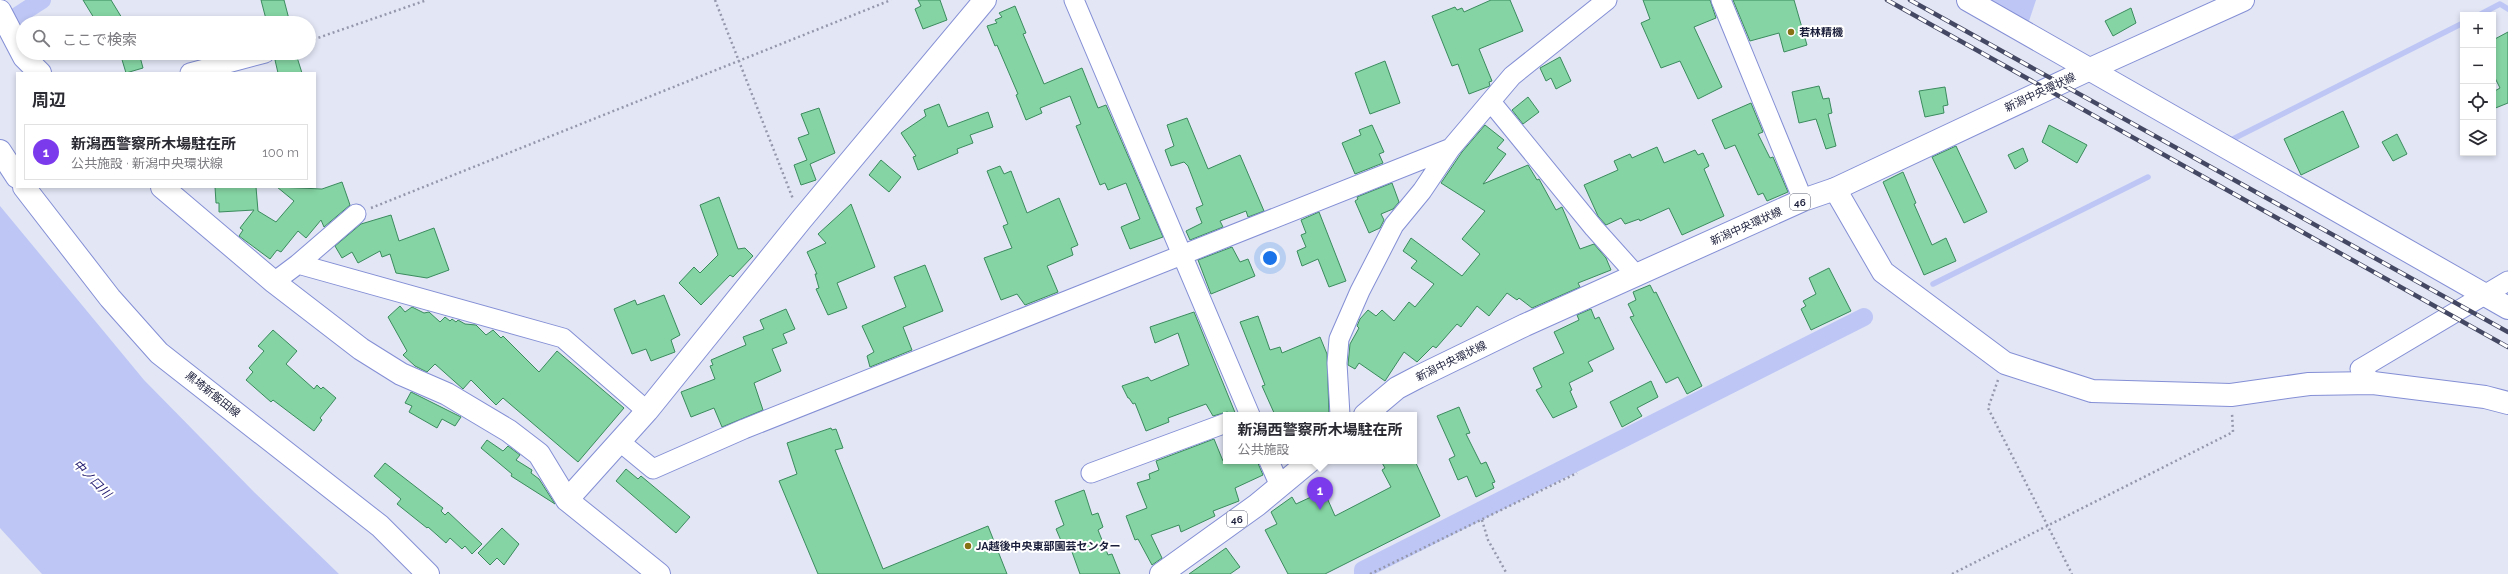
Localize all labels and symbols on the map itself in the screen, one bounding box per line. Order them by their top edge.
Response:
place label: 若林精機 [1799,26,1843,39]
marker: 若林精機 [1786,27,1796,37]
street label: 新潟中央環状線 [2003,70,2078,115]
road number: 46 [1790,194,1810,210]
street label: 新潟中央環状線 [1708,205,1784,248]
your location [1260,248,1280,268]
street label: 新潟中央環状線 [1414,339,1489,384]
street label: 黒埼新飯田線 [183,369,243,420]
water label: 中ノ口川 [70,457,115,502]
pin: 1 [1307,477,1333,510]
road number: 46 [1227,511,1247,527]
place label: JA越後中央東部園芸センター [976,540,1121,553]
marker: JA越後中央東部園芸センター [963,541,973,551]

